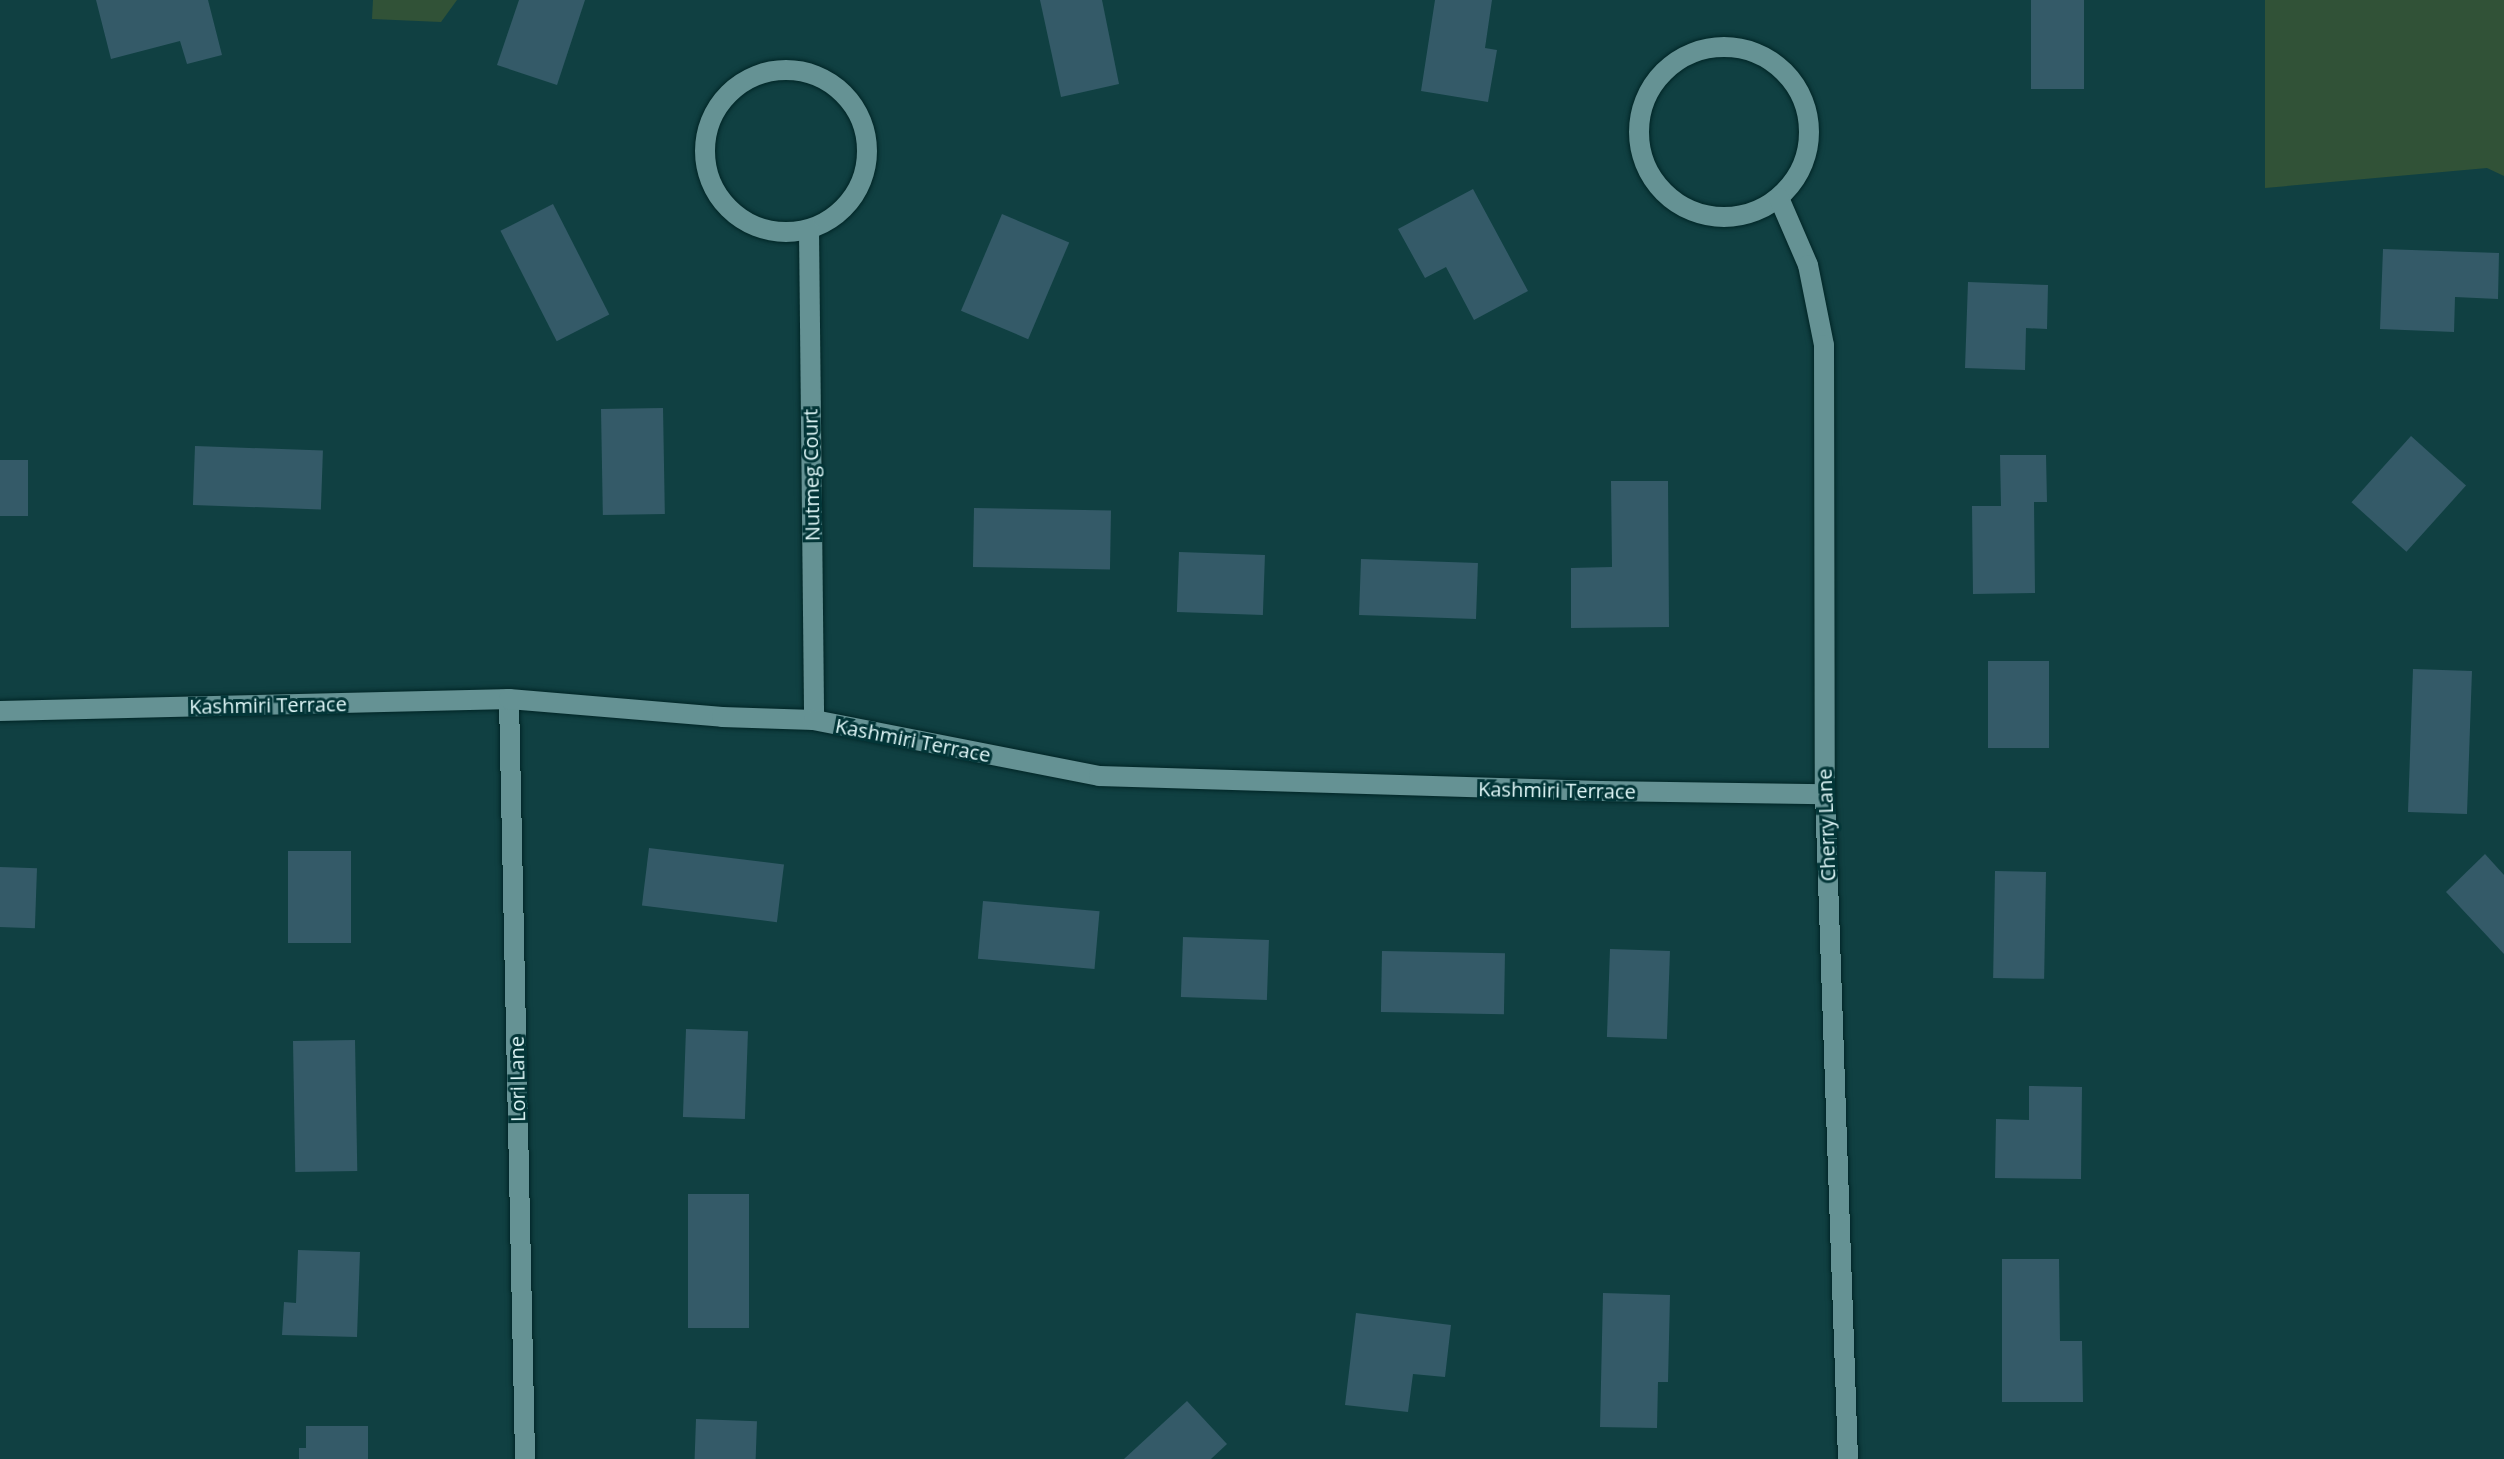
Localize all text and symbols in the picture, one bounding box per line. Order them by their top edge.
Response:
street label: Nutmeg Court [798,409,824,541]
street label: Kashmiri Terrace [189,692,347,718]
street label: Kashmiri Terrace [833,713,993,767]
street label: Cherry Lane [1812,768,1840,882]
street label: Kashmiri Terrace [1478,777,1636,803]
street label: Lori Lane [504,1036,530,1122]

